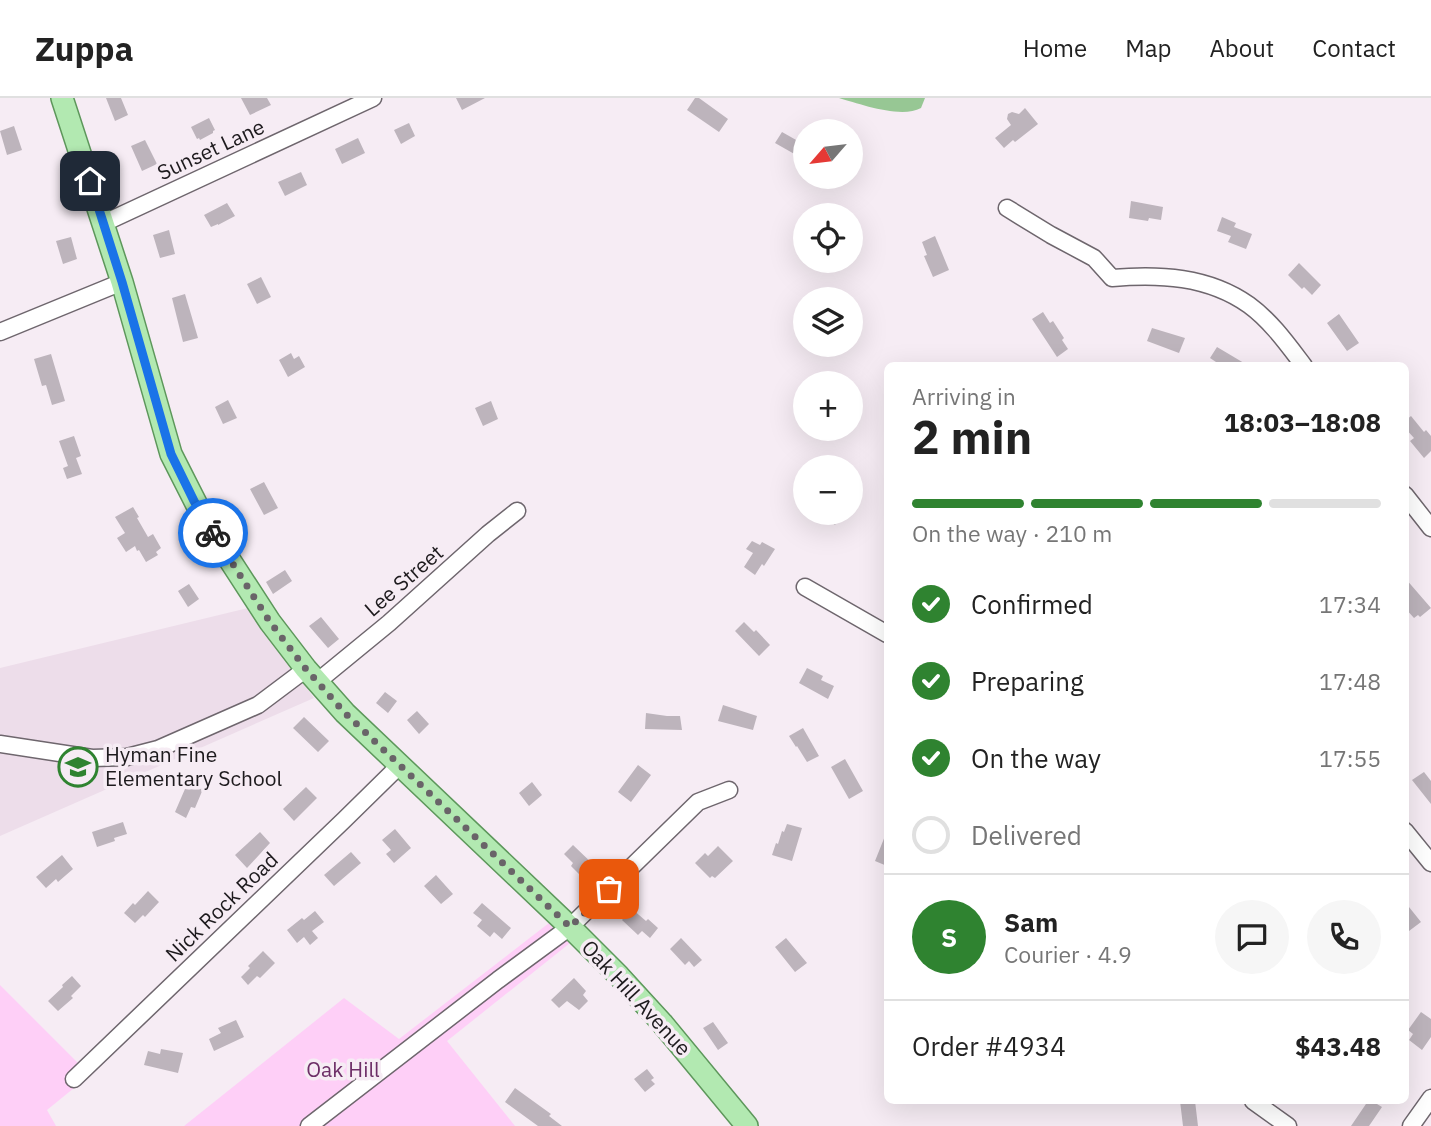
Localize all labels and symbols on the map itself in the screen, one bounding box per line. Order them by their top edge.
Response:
street label: Sunset Lane [152,112,269,186]
north arrow [793,119,863,189]
pin [60,151,120,211]
courier [178,498,248,568]
street label: Lee Street [358,538,449,622]
place label: Hyman Fine Elementary School [105,740,282,792]
school or university icon: Hyman Fine Elementary School [57,746,99,788]
street label: Nick Rock Road [159,845,284,967]
pin [579,859,639,919]
street label: Oak Hill Avenue [576,933,698,1061]
park label: Oak Hill [306,1055,380,1083]

